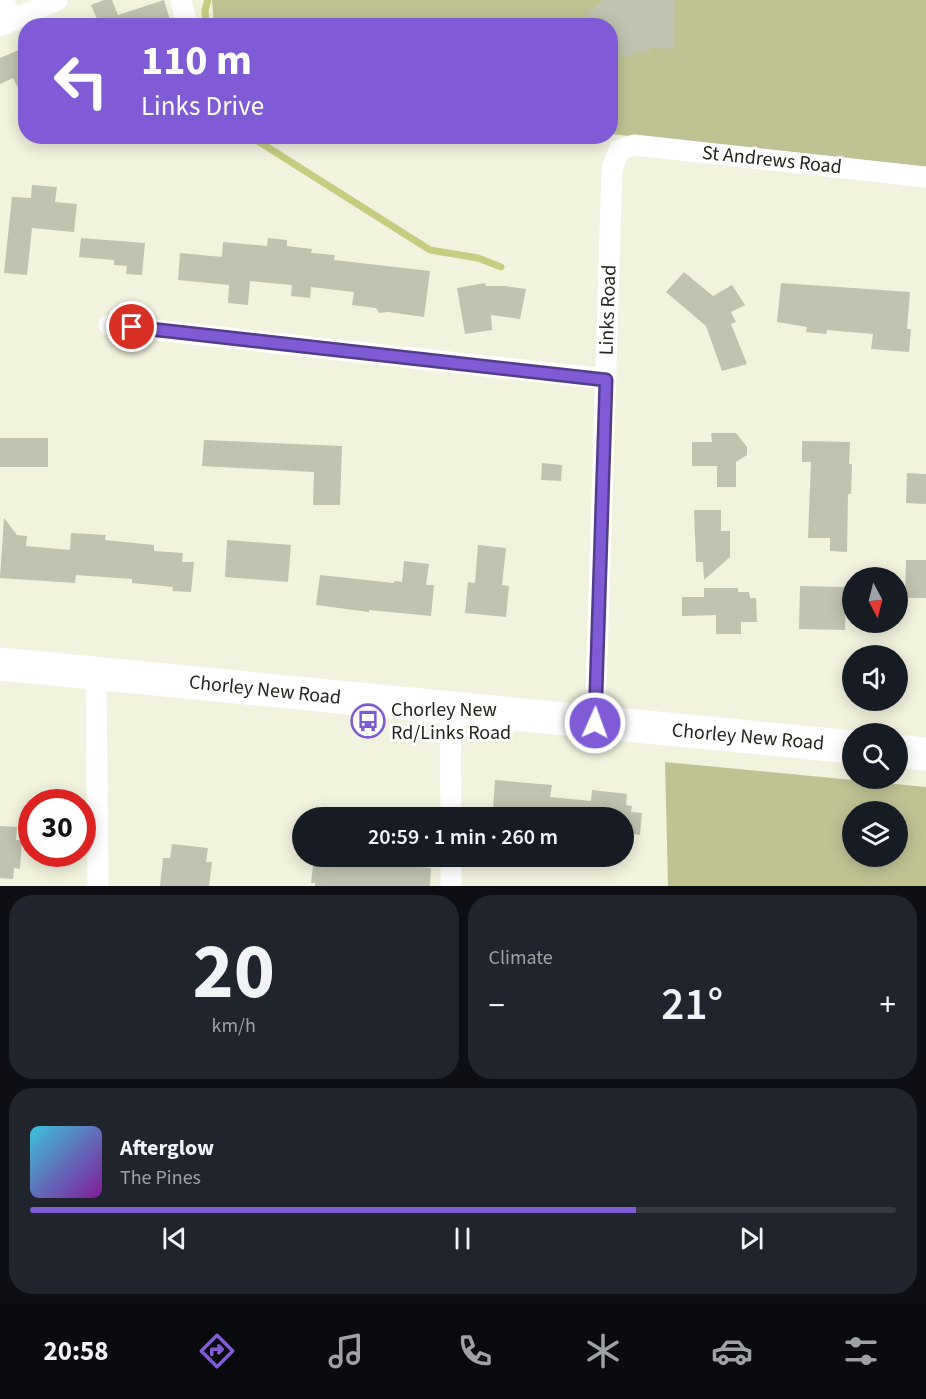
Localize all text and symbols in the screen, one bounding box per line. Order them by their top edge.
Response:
text: 110 m [141,31,252,91]
icon: left [42,42,120,120]
text: Links Drive [141,87,264,126]
street label: St Andrews Road [701,139,843,181]
street label: Links Road [592,264,624,356]
pin [106,301,157,352]
icon: arrive [115,310,148,343]
north arrow [842,567,908,633]
map controls [842,567,908,867]
button: sound [842,645,908,711]
street label: Chorley New Road [188,668,342,712]
position arrow [563,691,627,755]
place label: Chorley New Rd/Links Road [391,696,511,747]
bus stop icon: Chorley New Rd/Links Road [350,703,386,739]
street label: Chorley New Road [671,716,825,758]
button: search [842,723,908,789]
speed limit sign: 30 [18,789,96,867]
button: layers [842,801,908,867]
text: 20:59 · 1 min · 260 m [368,821,558,853]
text: 20 [193,917,275,1028]
text: Climate [489,944,553,972]
text: 21° [661,973,723,1037]
text: − [489,982,505,1029]
text: + [880,982,896,1029]
text: km/h [212,1012,256,1040]
text: Afterglow [120,1132,214,1164]
text: The Pines [120,1164,201,1192]
icon: previous [158,1222,191,1255]
icon: pause [446,1222,479,1255]
icon: next [735,1222,768,1255]
icon: directions [196,1330,238,1372]
icon: music [325,1330,367,1372]
icon: phone [454,1330,496,1372]
icon: climate [582,1330,624,1372]
icon: car [711,1330,753,1372]
icon: filters [840,1330,882,1372]
text: 20:58 [43,1332,109,1371]

